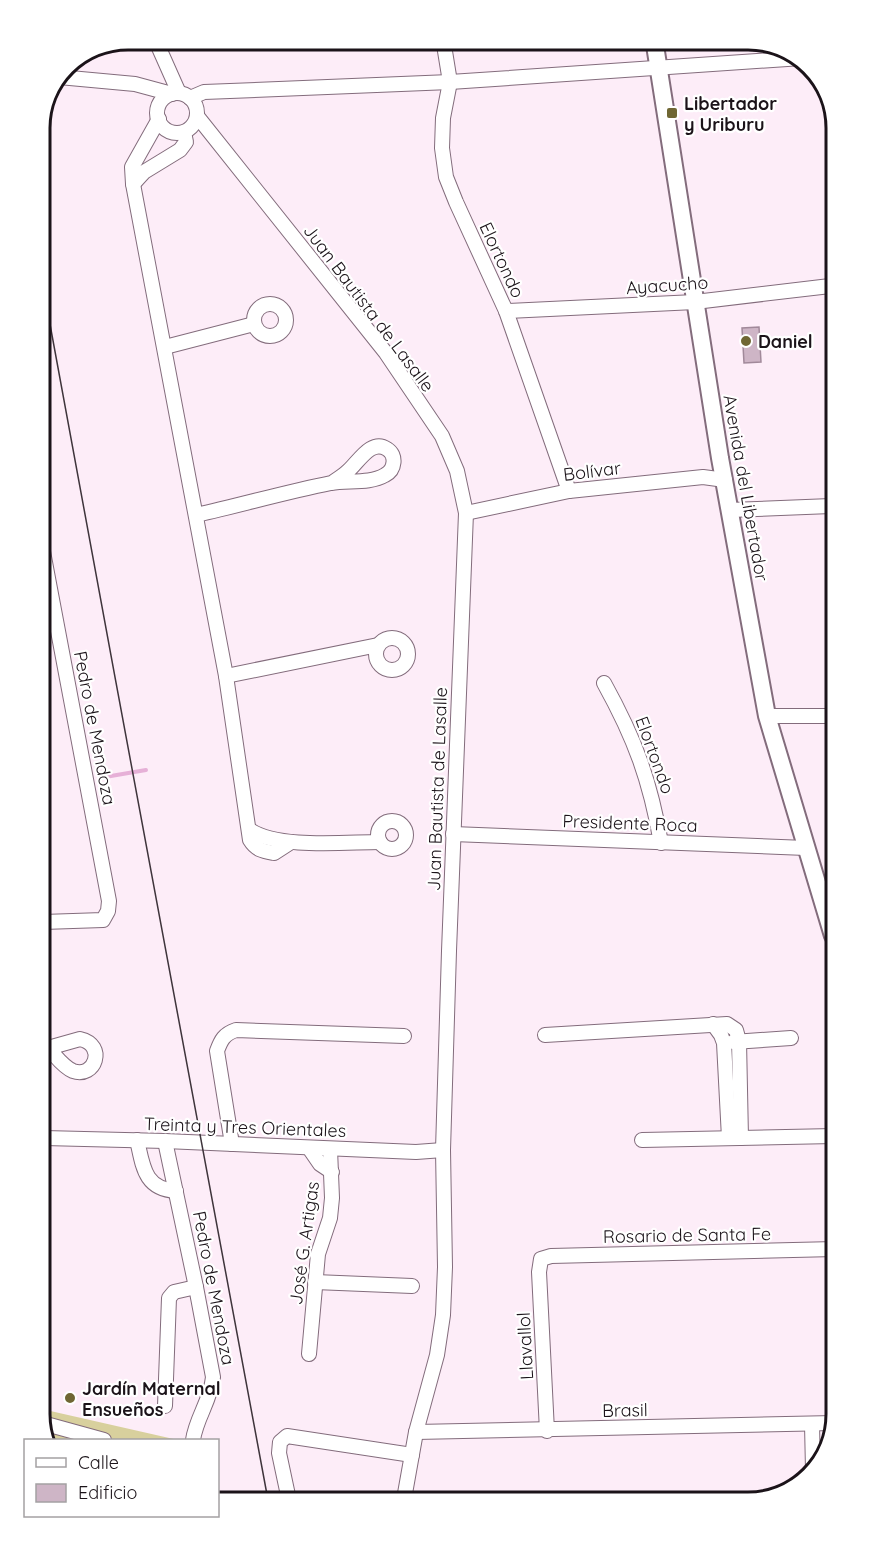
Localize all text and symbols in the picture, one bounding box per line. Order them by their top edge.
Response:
place label: Libertador y Uriburu [684,92,777,136]
marker: Libertador y Uriburu [665,106,679,120]
street label: Elortondo [474,218,530,302]
street label: Juan Bautista de Lasalle [298,220,440,396]
street label: Ayacucho [625,271,709,299]
place label: Daniel [758,330,813,353]
marker: Daniel [739,334,753,348]
street label: Avenida del Libertador [718,393,774,583]
street label: Bolívar [562,456,622,486]
street label: Pedro de Mendoza [69,649,121,807]
street label: Juan Bautista de Lasalle [422,687,452,891]
street label: Elortondo [630,713,680,797]
street label: Presidente Roca [562,809,698,837]
street label: Treinta y Tres Orientales [143,1112,347,1142]
street label: José G. Artigas [284,1180,324,1306]
street label: Pedro de Mendoza [188,1209,240,1367]
street label: Rosario de Santa Fe [603,1222,771,1248]
street label: Llavallol [512,1311,538,1381]
place label: Jardín Maternal Ensueños [82,1377,221,1421]
marker: Jardín Maternal Ensueños [63,1391,77,1405]
street label: Brasil [602,1398,648,1422]
legend [24,1439,219,1517]
text: Calle [78,1451,119,1474]
text: Edificio [78,1481,137,1504]

